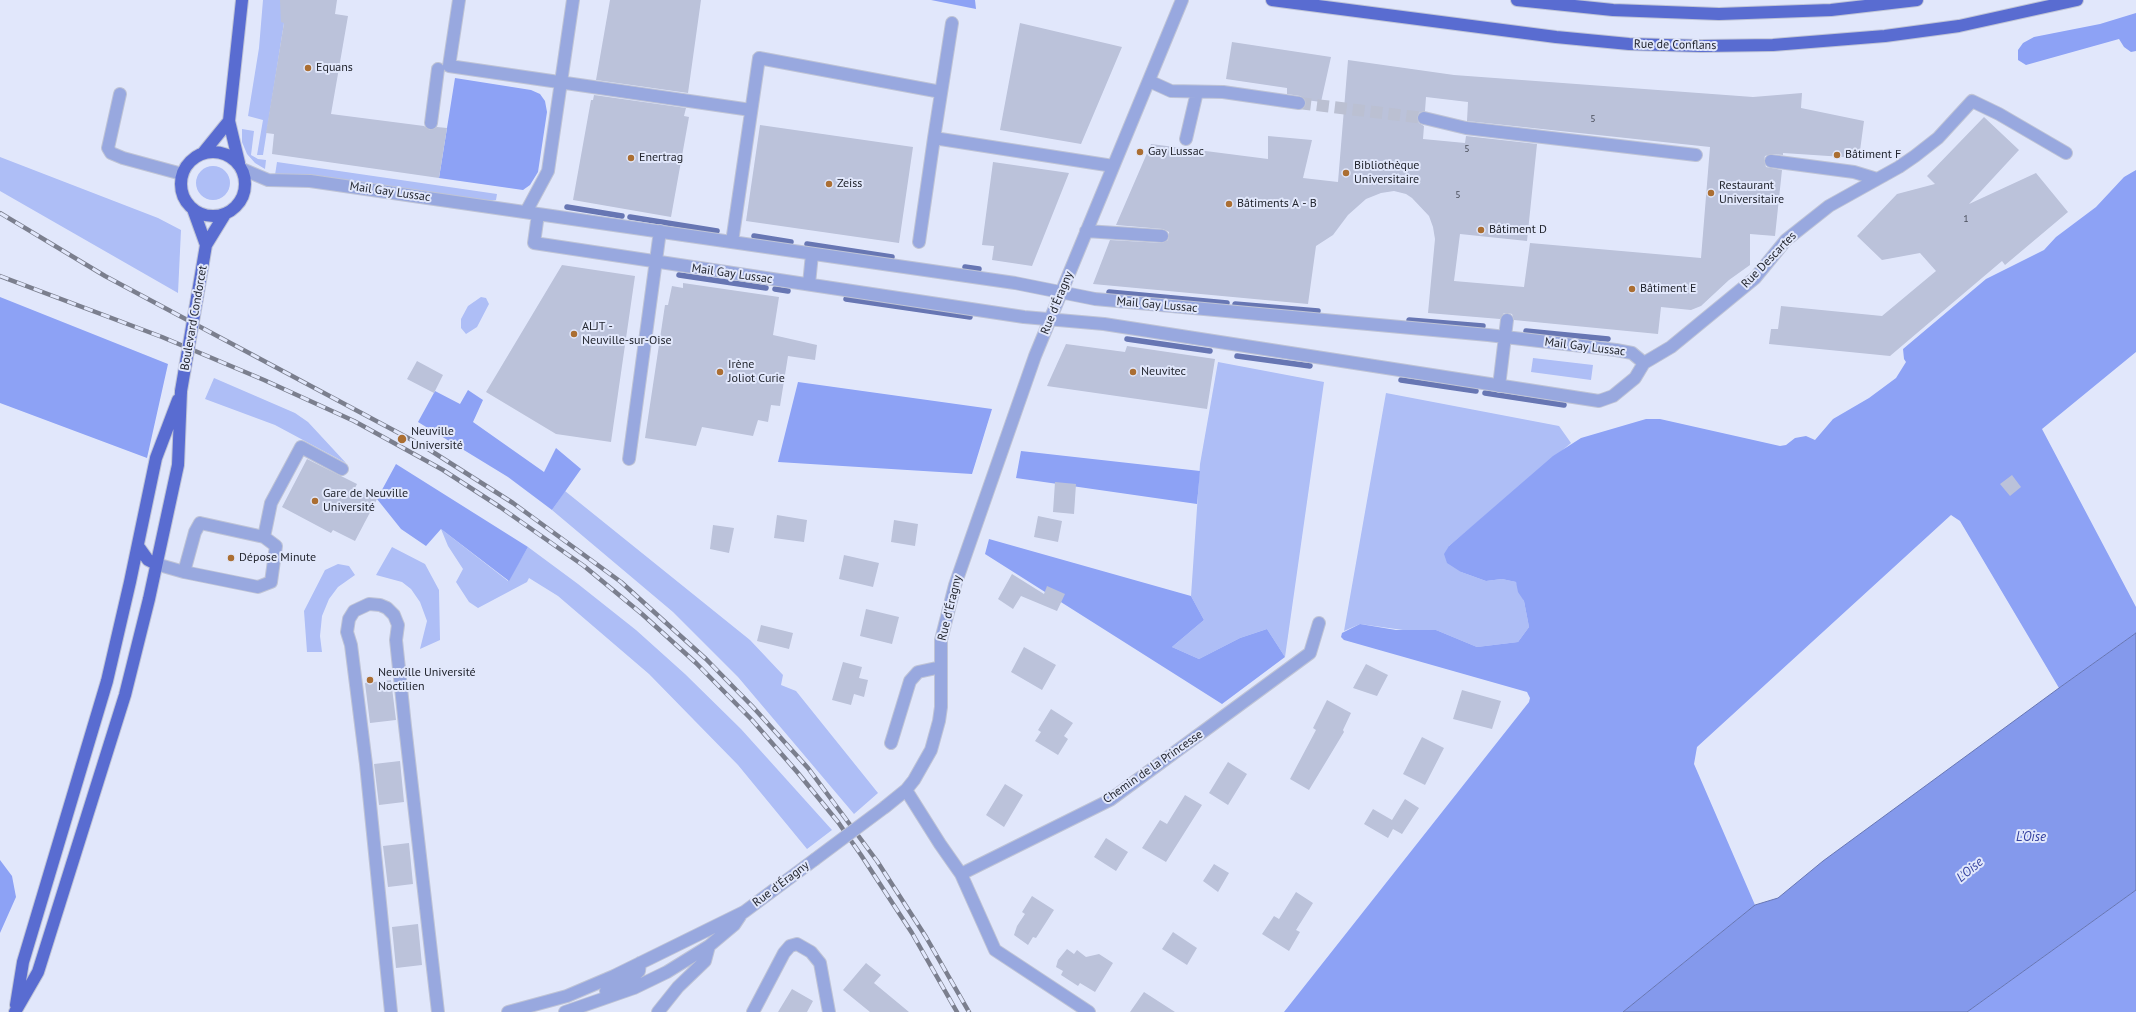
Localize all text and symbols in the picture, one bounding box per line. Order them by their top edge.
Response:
street label: Rue de Conflans [1634,37,1716,53]
place label: Equans [316,61,353,75]
marker: Equans [303,63,313,73]
house number: 5 [1590,113,1596,125]
house number: 5 [1464,143,1470,155]
place label: Gay Lussac [1148,145,1204,159]
marker: Gay Lussac [1135,147,1145,157]
place label: Bâtiment F [1845,148,1901,162]
marker: Bâtiment F [1832,150,1842,160]
place label: Enertrag [639,151,683,165]
marker: Enertrag [626,153,636,163]
place label: Bibliothèque Universitaire [1354,159,1419,187]
marker: Bibliothèque Universitaire [1341,168,1351,178]
place label: Zeiss [837,177,862,191]
street label: Mail Gay Lussac [349,179,431,205]
marker: Zeiss [824,179,834,189]
place label: Restaurant Universitaire [1719,179,1784,207]
marker: Restaurant Universitaire [1706,188,1716,198]
house number: 5 [1455,189,1461,201]
place label: Bâtiments A - B [1237,197,1317,211]
marker: Bâtiments A - B [1224,199,1234,209]
house number: 1 [1963,213,1969,225]
place label: Bâtiment D [1489,223,1547,237]
marker: Bâtiment D [1476,225,1486,235]
street label: Rue Descartes [1739,229,1799,291]
street label: Mail Gay Lussac [691,261,773,287]
street label: Boulevard Condorcet [178,264,210,372]
street label: Rue d'Éragny [1038,269,1076,337]
place label: Bâtiment E [1640,282,1696,296]
marker: Bâtiment E [1627,284,1637,294]
street label: Mail Gay Lussac [1116,294,1198,316]
place label: ALJT - Neuville-sur-Oise [582,320,672,348]
marker: ALJT - Neuville-sur-Oise [569,329,579,339]
street label: Mail Gay Lussac [1544,335,1626,359]
place label: Irène Joliot Curie [728,358,785,386]
place label: Neuvitec [1141,365,1186,379]
marker: Irène Joliot Curie [715,367,725,377]
marker: Neuvitec [1128,367,1138,377]
place label: Neuville Université [411,425,463,453]
marker: Neuville Université [396,433,408,445]
place label: Gare de Neuville Université [323,487,408,515]
marker: Gare de Neuville Université [310,496,320,506]
place label: Dépose Minute [239,551,316,565]
marker: Dépose Minute [226,553,236,563]
street label: Rue d'Éragny [935,574,965,642]
place label: Neuville Université Noctilien [378,666,476,694]
marker: Neuville Université Noctilien [365,675,375,685]
street label: Chemin de la Princesse [1100,727,1206,807]
water label: L’Oise [2016,829,2046,845]
water label: L'Oise [1953,854,1987,886]
street label: Rue d'Éragny [750,858,812,910]

